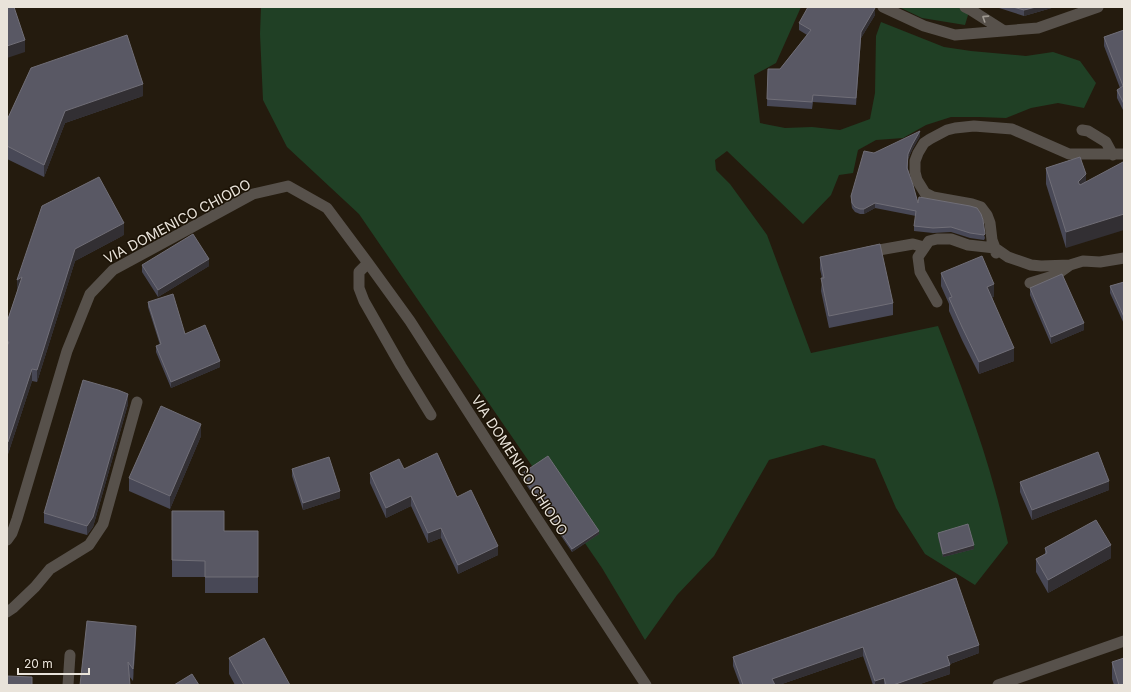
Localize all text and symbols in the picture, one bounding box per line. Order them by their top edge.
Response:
one-way arrow [982,16,989,23]
street label: VIA DOMENICO CHIODO [101,175,253,267]
street label: VIA DOMENICO CHIODO [468,392,572,538]
scale bar [18,650,89,676]
text: 20 m [24,656,53,671]

